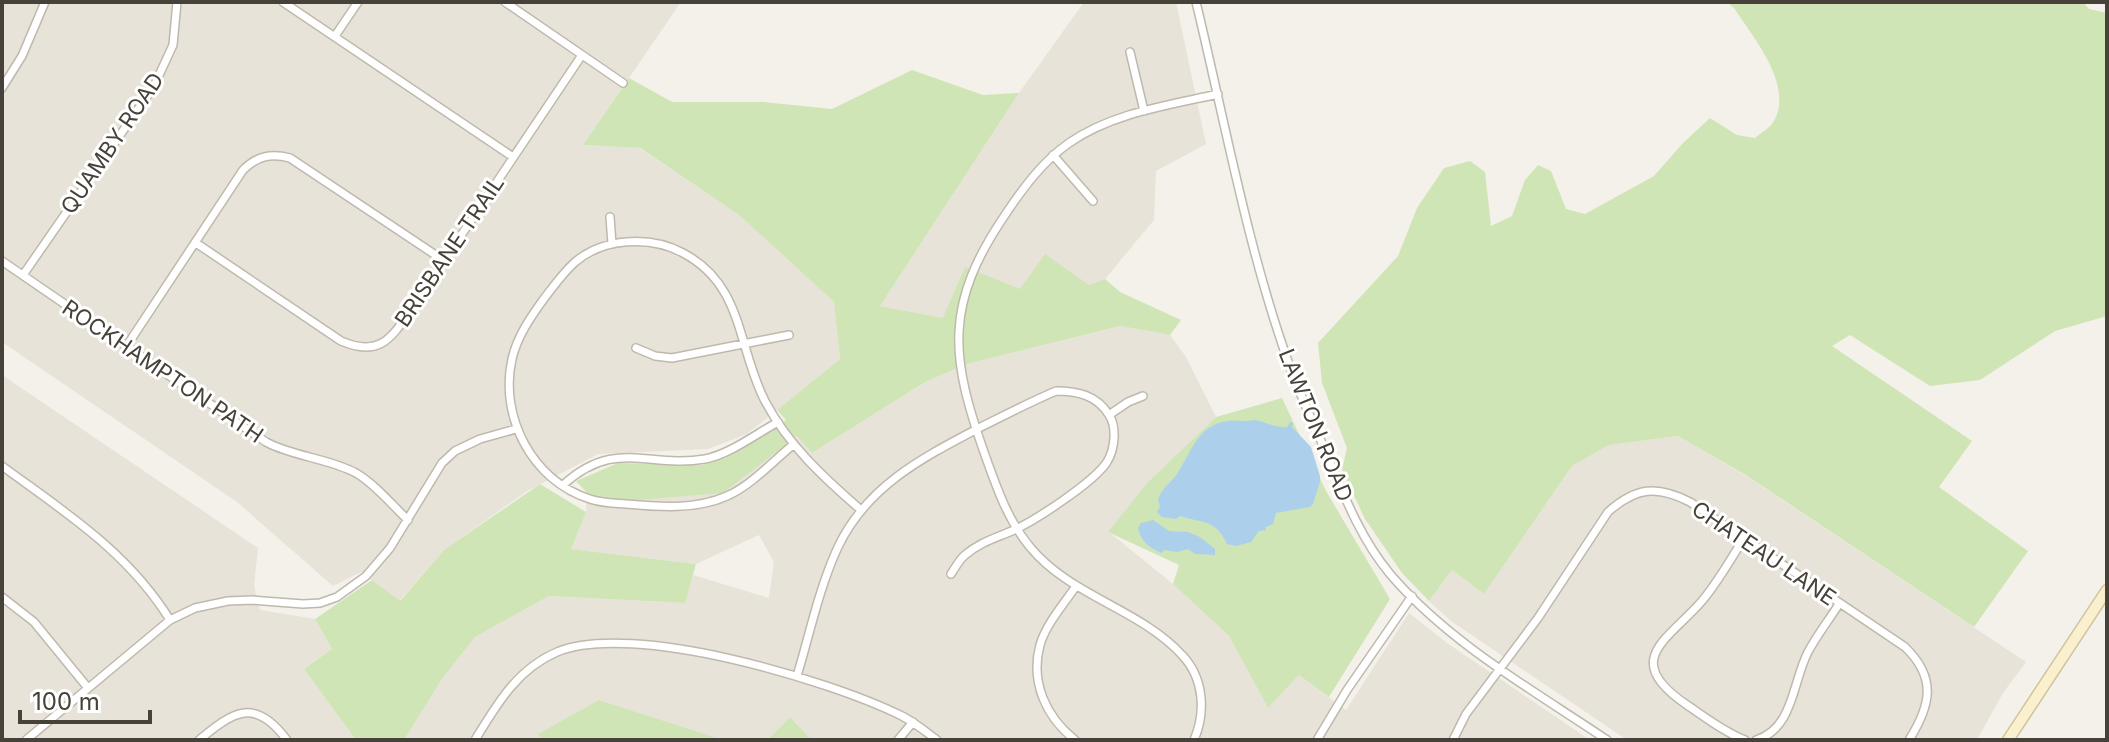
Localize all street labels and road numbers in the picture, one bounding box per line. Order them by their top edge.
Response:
street label: QUAMBY ROAD [55,67,169,219]
street label: BRISBANE TRAIL [389,171,509,331]
street label: ROCKHAMPTON PATH [58,294,268,448]
street label: LAWTON ROAD [1274,345,1358,505]
street label: CHATEAU LANE [1687,495,1841,611]

